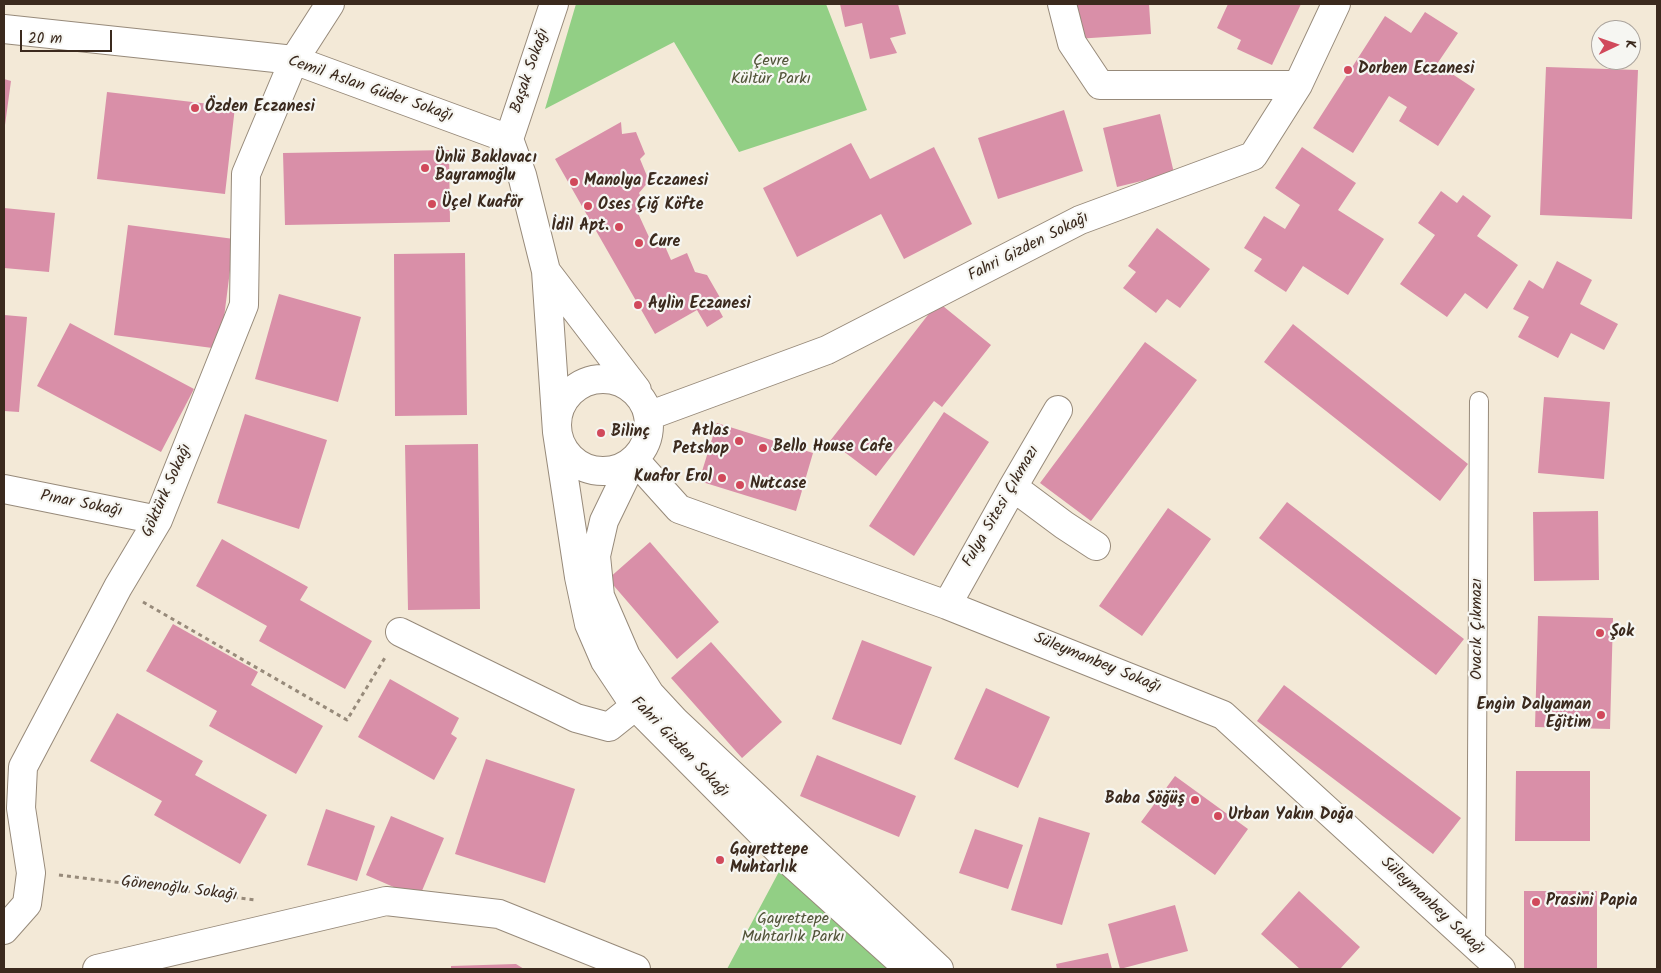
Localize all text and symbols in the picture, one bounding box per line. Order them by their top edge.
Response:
scale bar [22,20,115,52]
north arrow [1591,20,1641,70]
street label: Başak Sokağı [508,26,554,116]
text: 20 m [28,27,62,51]
text: K [1619,39,1641,49]
park label: Çevre Kültür Parkı [731,52,811,90]
street label: Cemil Aslan Güder Sokağı [285,53,455,127]
place label: Dorben Eczanesi [1358,60,1474,80]
marker: Dorben Eczanesi [1342,64,1354,76]
place label: Özden Eczanesi [205,98,315,118]
marker: Özden Eczanesi [189,102,201,114]
place label: Ünlü Baklavacı Bayramoğlu [435,149,537,187]
marker: Ünlü Baklavacı Bayramoğlu [419,162,431,174]
place label: Manolya Eczanesi [584,172,708,192]
marker: Manolya Eczanesi [568,176,580,188]
place label: Üçel Kuaför [442,194,523,214]
place label: Oses Çiğ Köfte [598,196,704,216]
marker: Üçel Kuaför [426,198,438,210]
marker: Oses Çiğ Köfte [582,200,594,212]
street label: Fahri Gizden Sokağı [965,209,1093,287]
place label: İdil Apt. [551,217,609,237]
marker: İdil Apt. [613,221,625,233]
place label: Cure [649,233,680,253]
marker: Cure [633,237,645,249]
place label: Aylin Eczanesi [648,295,751,315]
marker: Aylin Eczanesi [632,299,644,311]
place label: Atlas Petshop [673,422,729,460]
place label: Bilinç [611,423,650,443]
marker: Bilinç [595,427,607,439]
marker: Atlas Petshop [733,435,745,447]
place label: Bello House Cafe [773,438,892,458]
street label: Göktürk Sokağı [139,441,197,541]
marker: Bello House Cafe [757,442,769,454]
street label: Fulya Sitesi Çıkmazı [959,443,1045,571]
place label: Kuafor Erol [634,468,712,488]
marker: Kuafor Erol [716,472,728,484]
place label: Nutcase [750,475,806,495]
marker: Nutcase [734,479,746,491]
street label: Pınar Sokağı [38,488,124,522]
street label: Ovacık Çıkmazı [1468,578,1488,680]
place label: Şok [1610,623,1634,643]
marker: Şok [1594,627,1606,639]
street label: Süleymanbey Sokağı [1031,630,1163,698]
street label: Fahri Gizden Sokağı [626,693,732,803]
place label: Engin Dalyaman Eğitim [1477,696,1591,734]
marker: Engin Dalyaman Eğitim [1595,709,1607,721]
place label: Baba Söğüş [1105,790,1185,810]
marker: Baba Söğüş [1189,794,1201,806]
place label: Urban Yakın Doğa [1228,806,1353,826]
marker: Urban Yakın Doğa [1212,810,1224,822]
place label: Gayrettepe Muhtarlık [730,841,808,879]
marker: Gayrettepe Muhtarlık [714,854,726,866]
street label: Süleymanbey Sokağı [1376,854,1488,960]
street label: Gönenoğlu Sokağı [120,873,238,907]
place label: Prasini Papia [1546,892,1637,912]
marker: Prasini Papia [1530,896,1542,908]
park label: Gayrettepe Muhtarlık Parkı [741,910,845,948]

